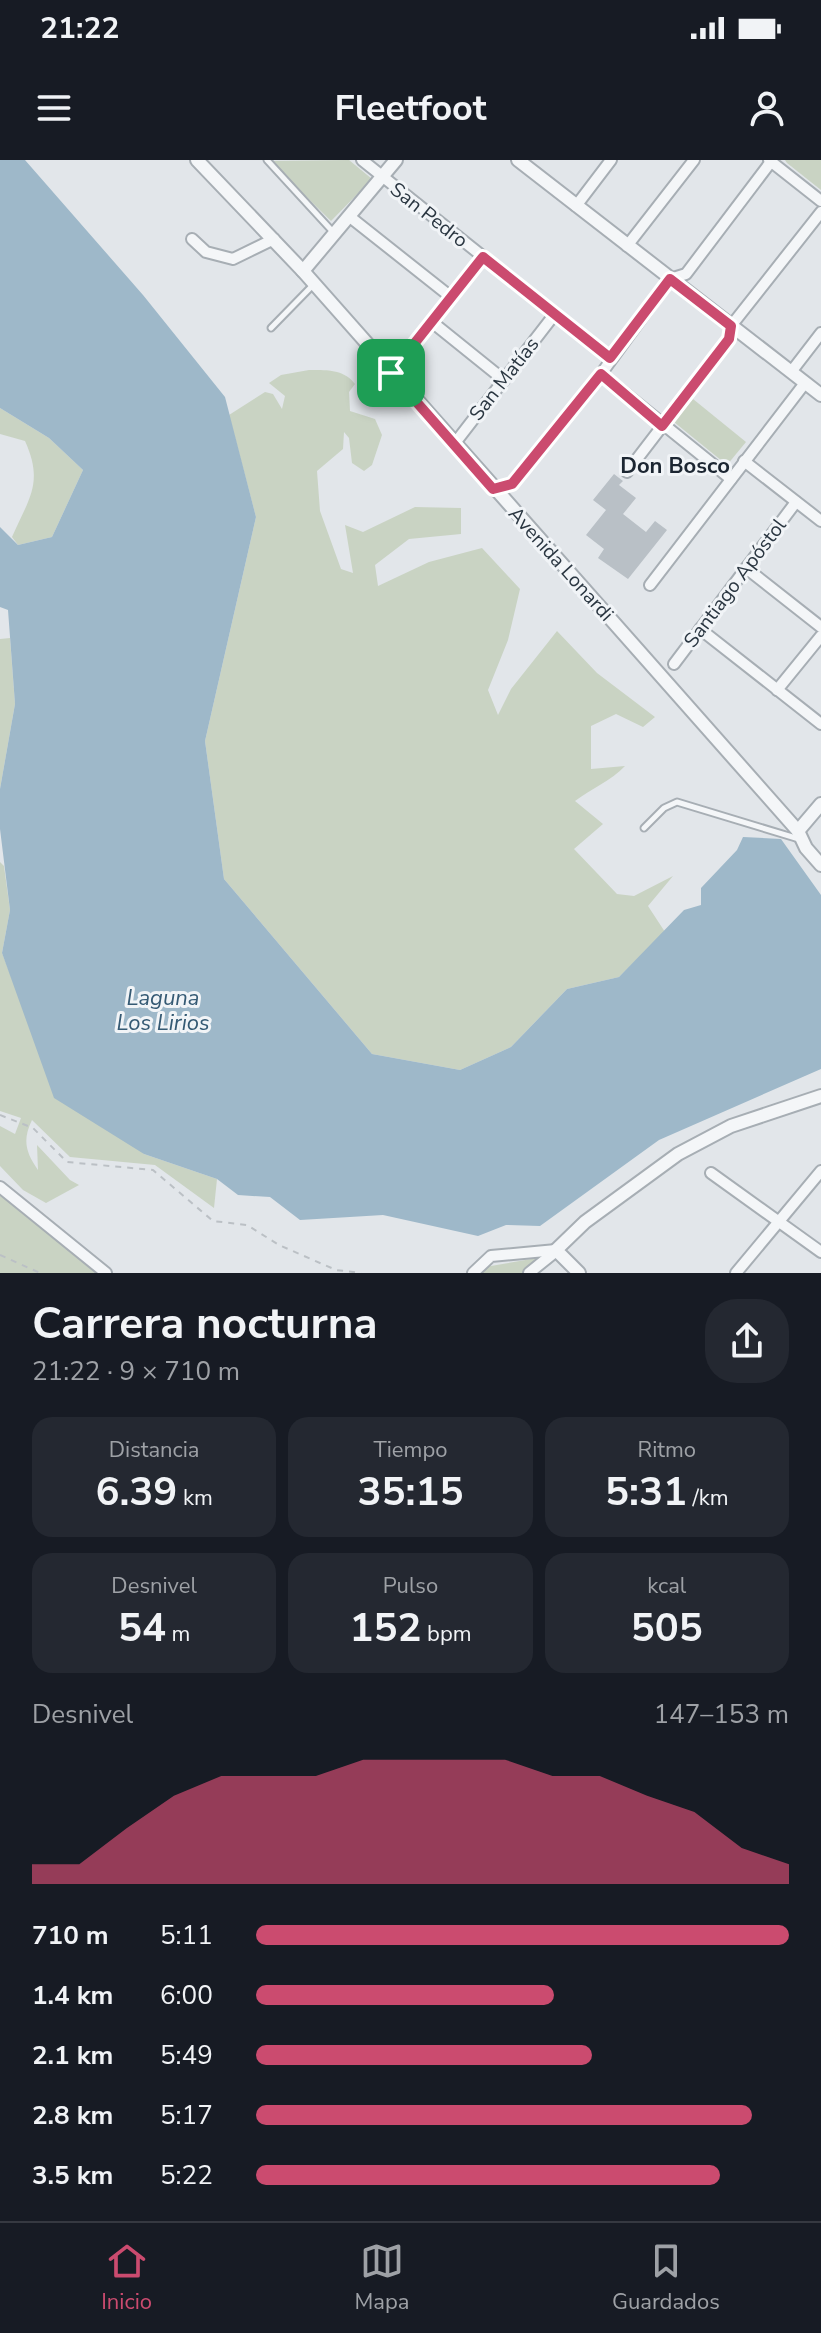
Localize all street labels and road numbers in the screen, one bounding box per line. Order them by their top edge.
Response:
street label: San Pedro [384,176,474,254]
street label: San Matías [463,332,545,426]
street label: Avenida Lonardi [502,501,620,627]
street label: Santiago Apóstol [677,513,793,653]

